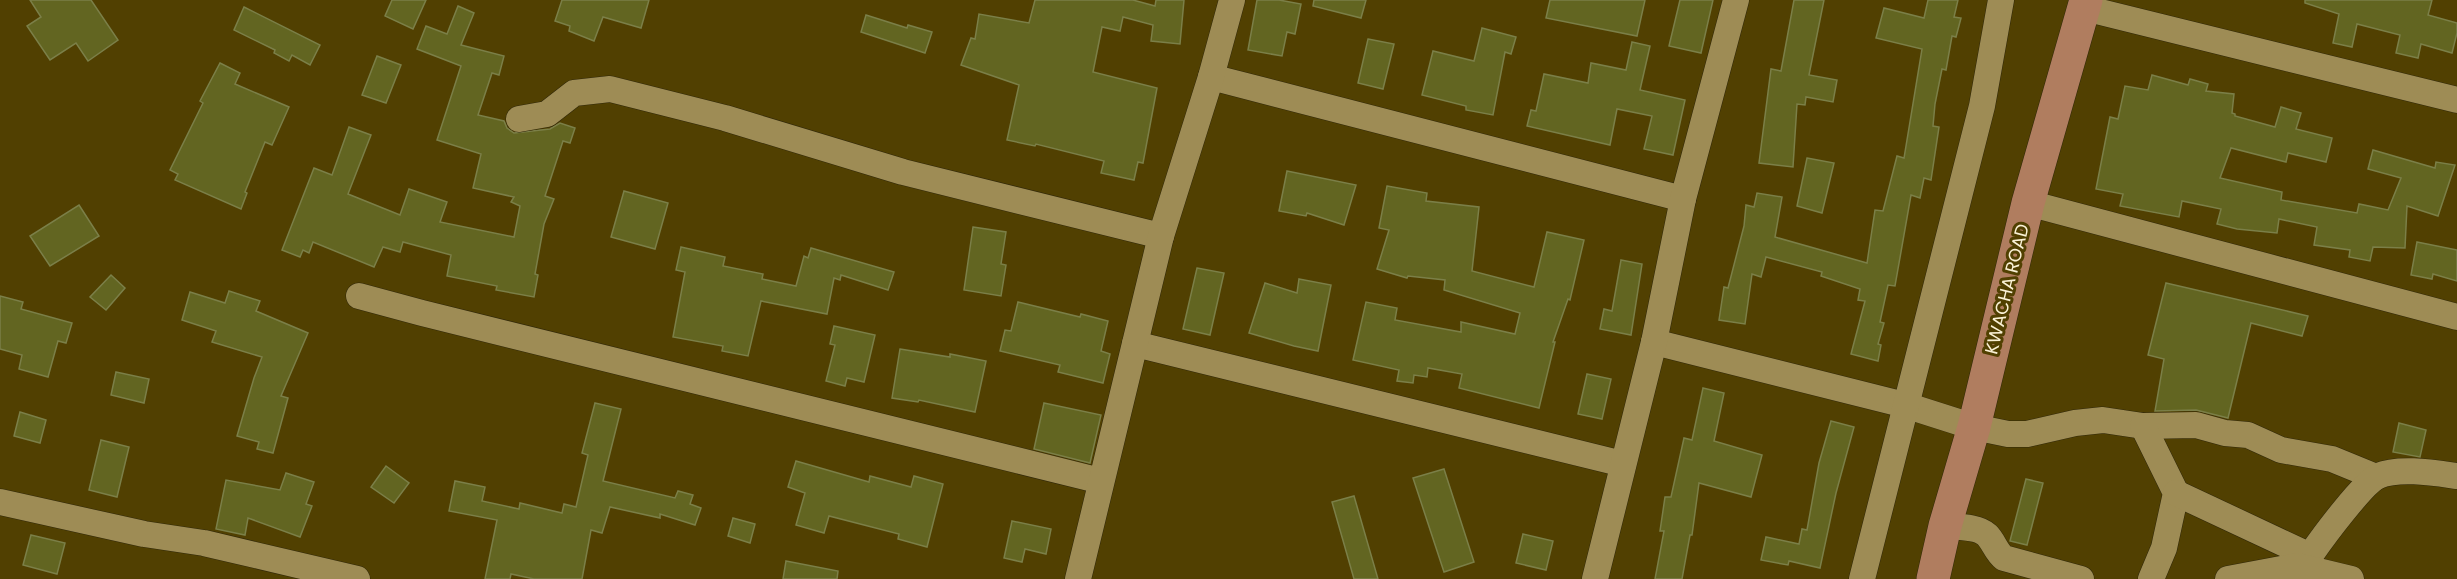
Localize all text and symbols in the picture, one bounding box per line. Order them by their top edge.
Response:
street label: KWACHA ROAD [1978,221,2035,357]

